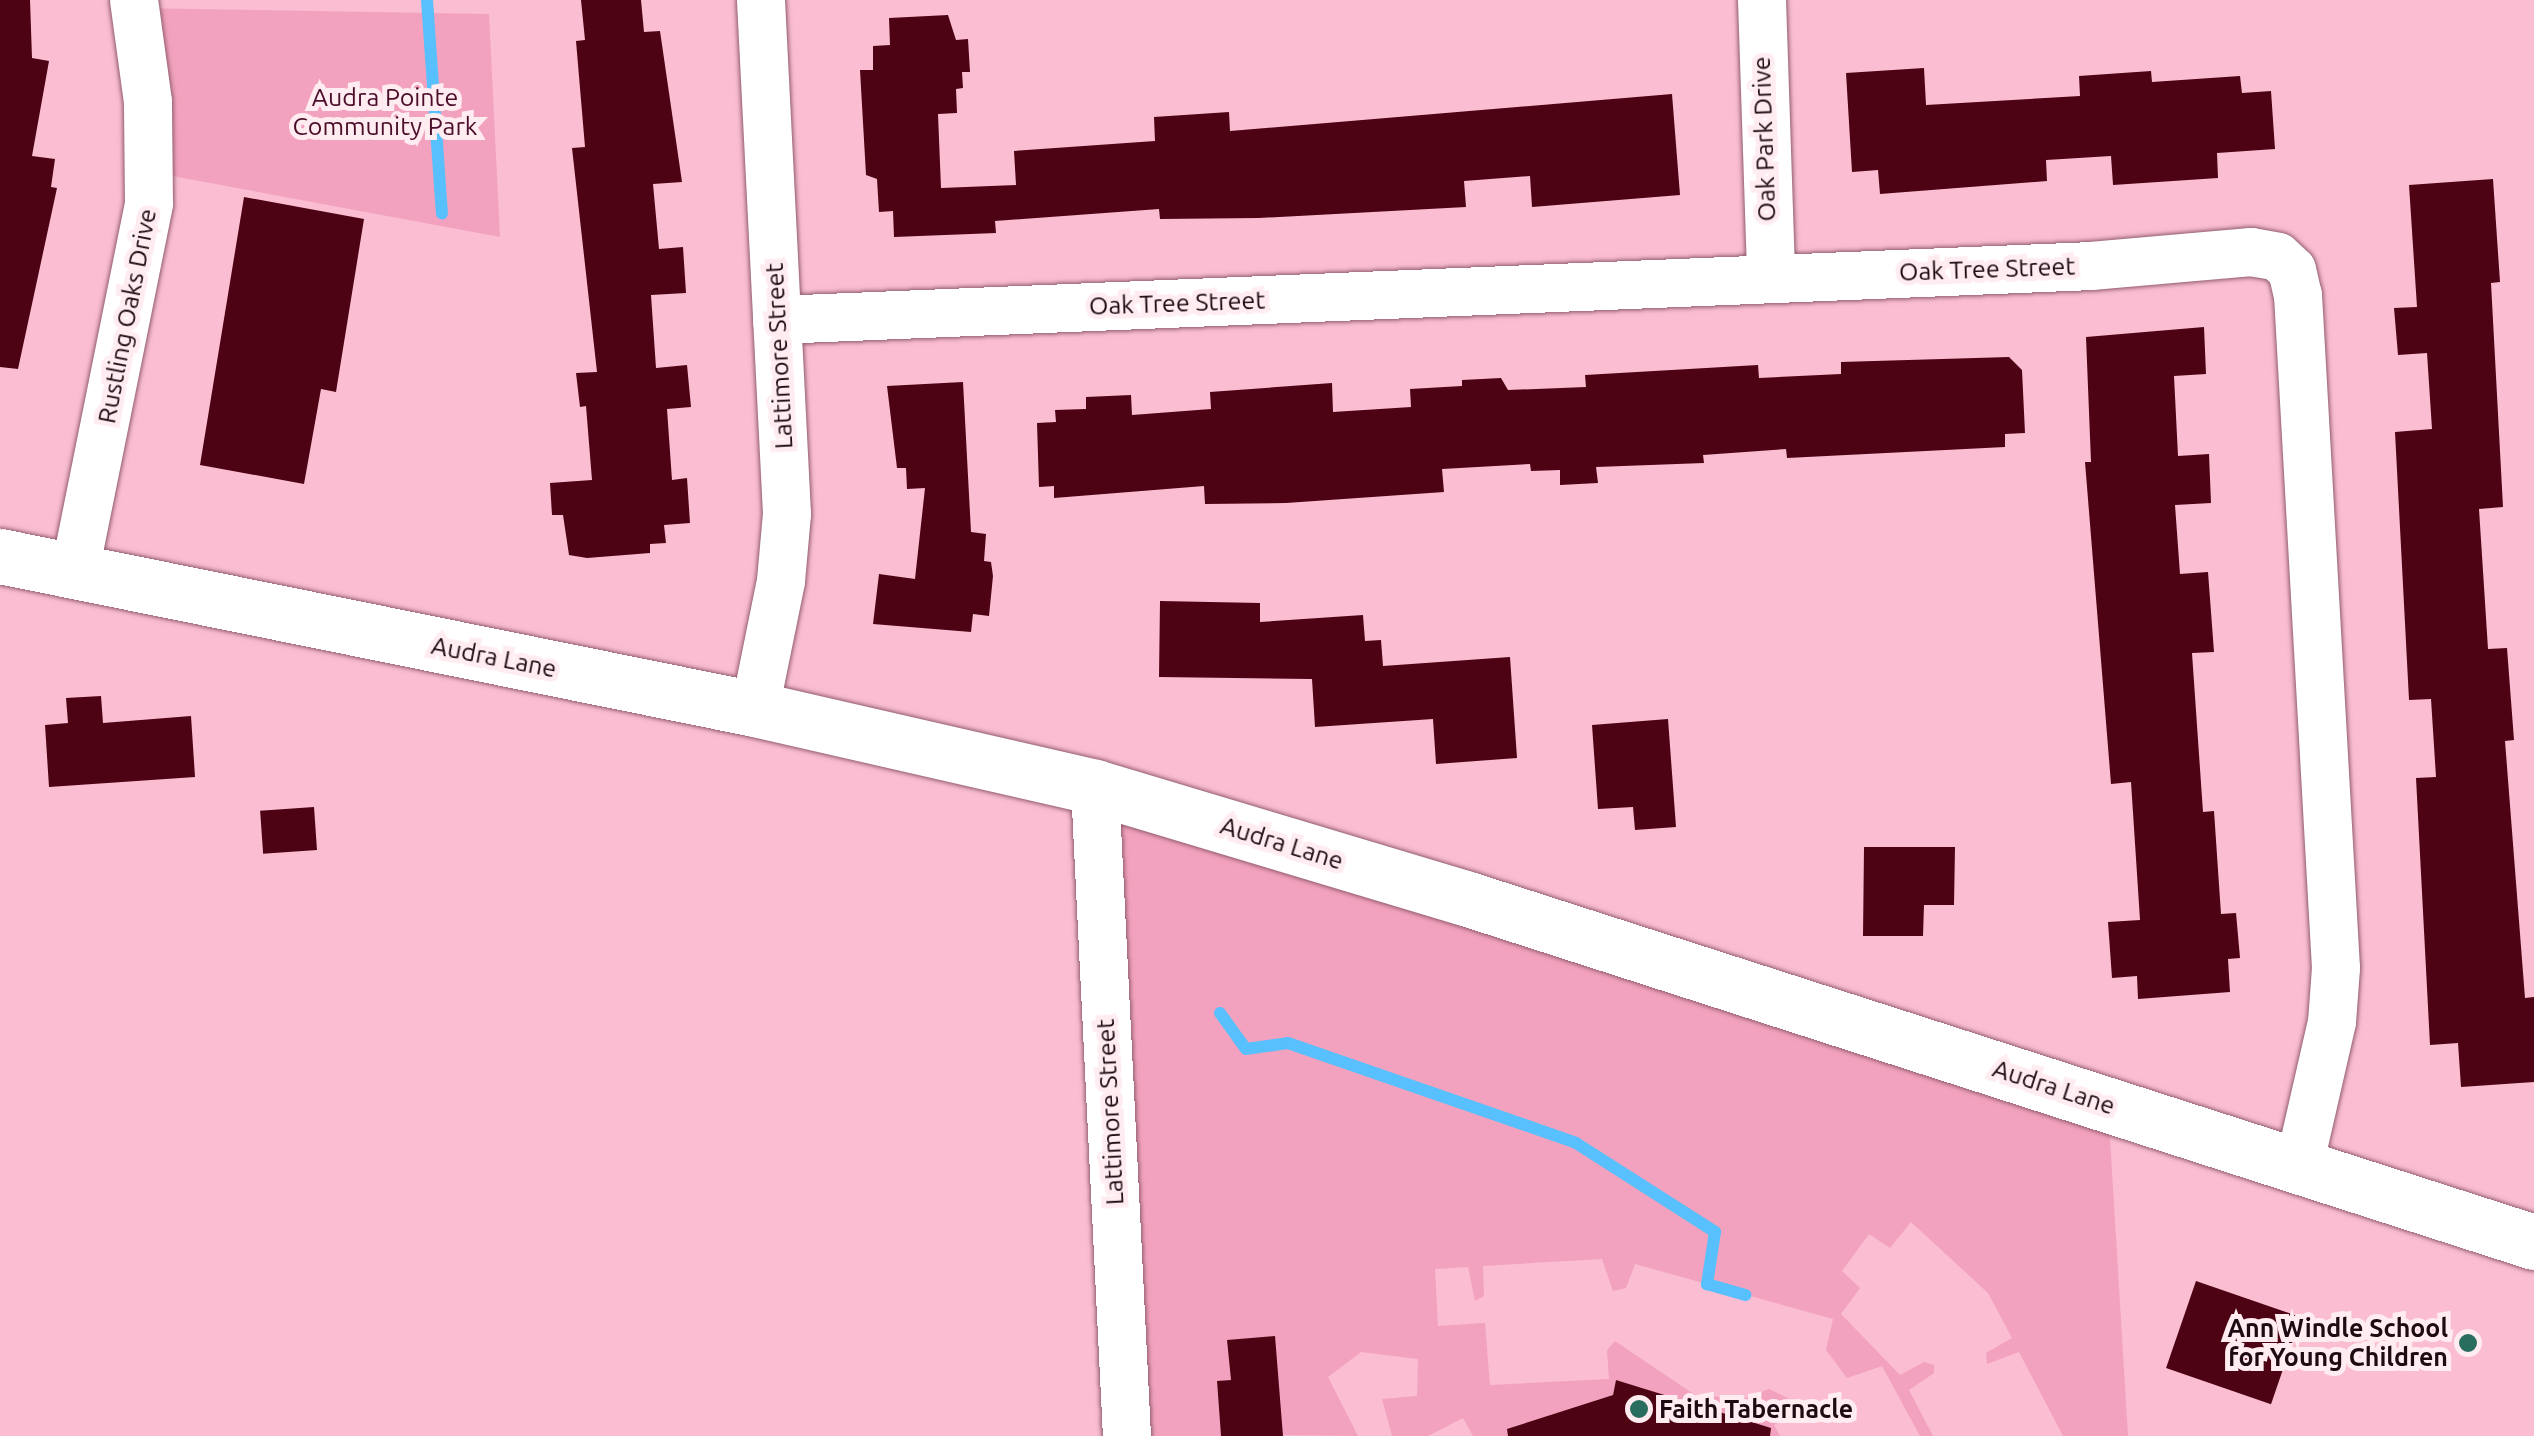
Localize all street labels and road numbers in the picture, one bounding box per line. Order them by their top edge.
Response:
street label: Oak Park Drive [1746,56,1782,222]
street label: Rustling Oaks Drive [91,206,163,426]
street label: Oak Tree Street [1898,251,2076,287]
street label: Lattimore Street [759,262,799,450]
street label: Oak Tree Street [1088,285,1266,321]
street label: Audra Lane [429,630,559,684]
street label: Audra Lane [1217,810,1347,876]
street label: Lattimore Street [1090,1018,1130,1206]
street label: Audra Lane [1989,1053,2119,1121]

